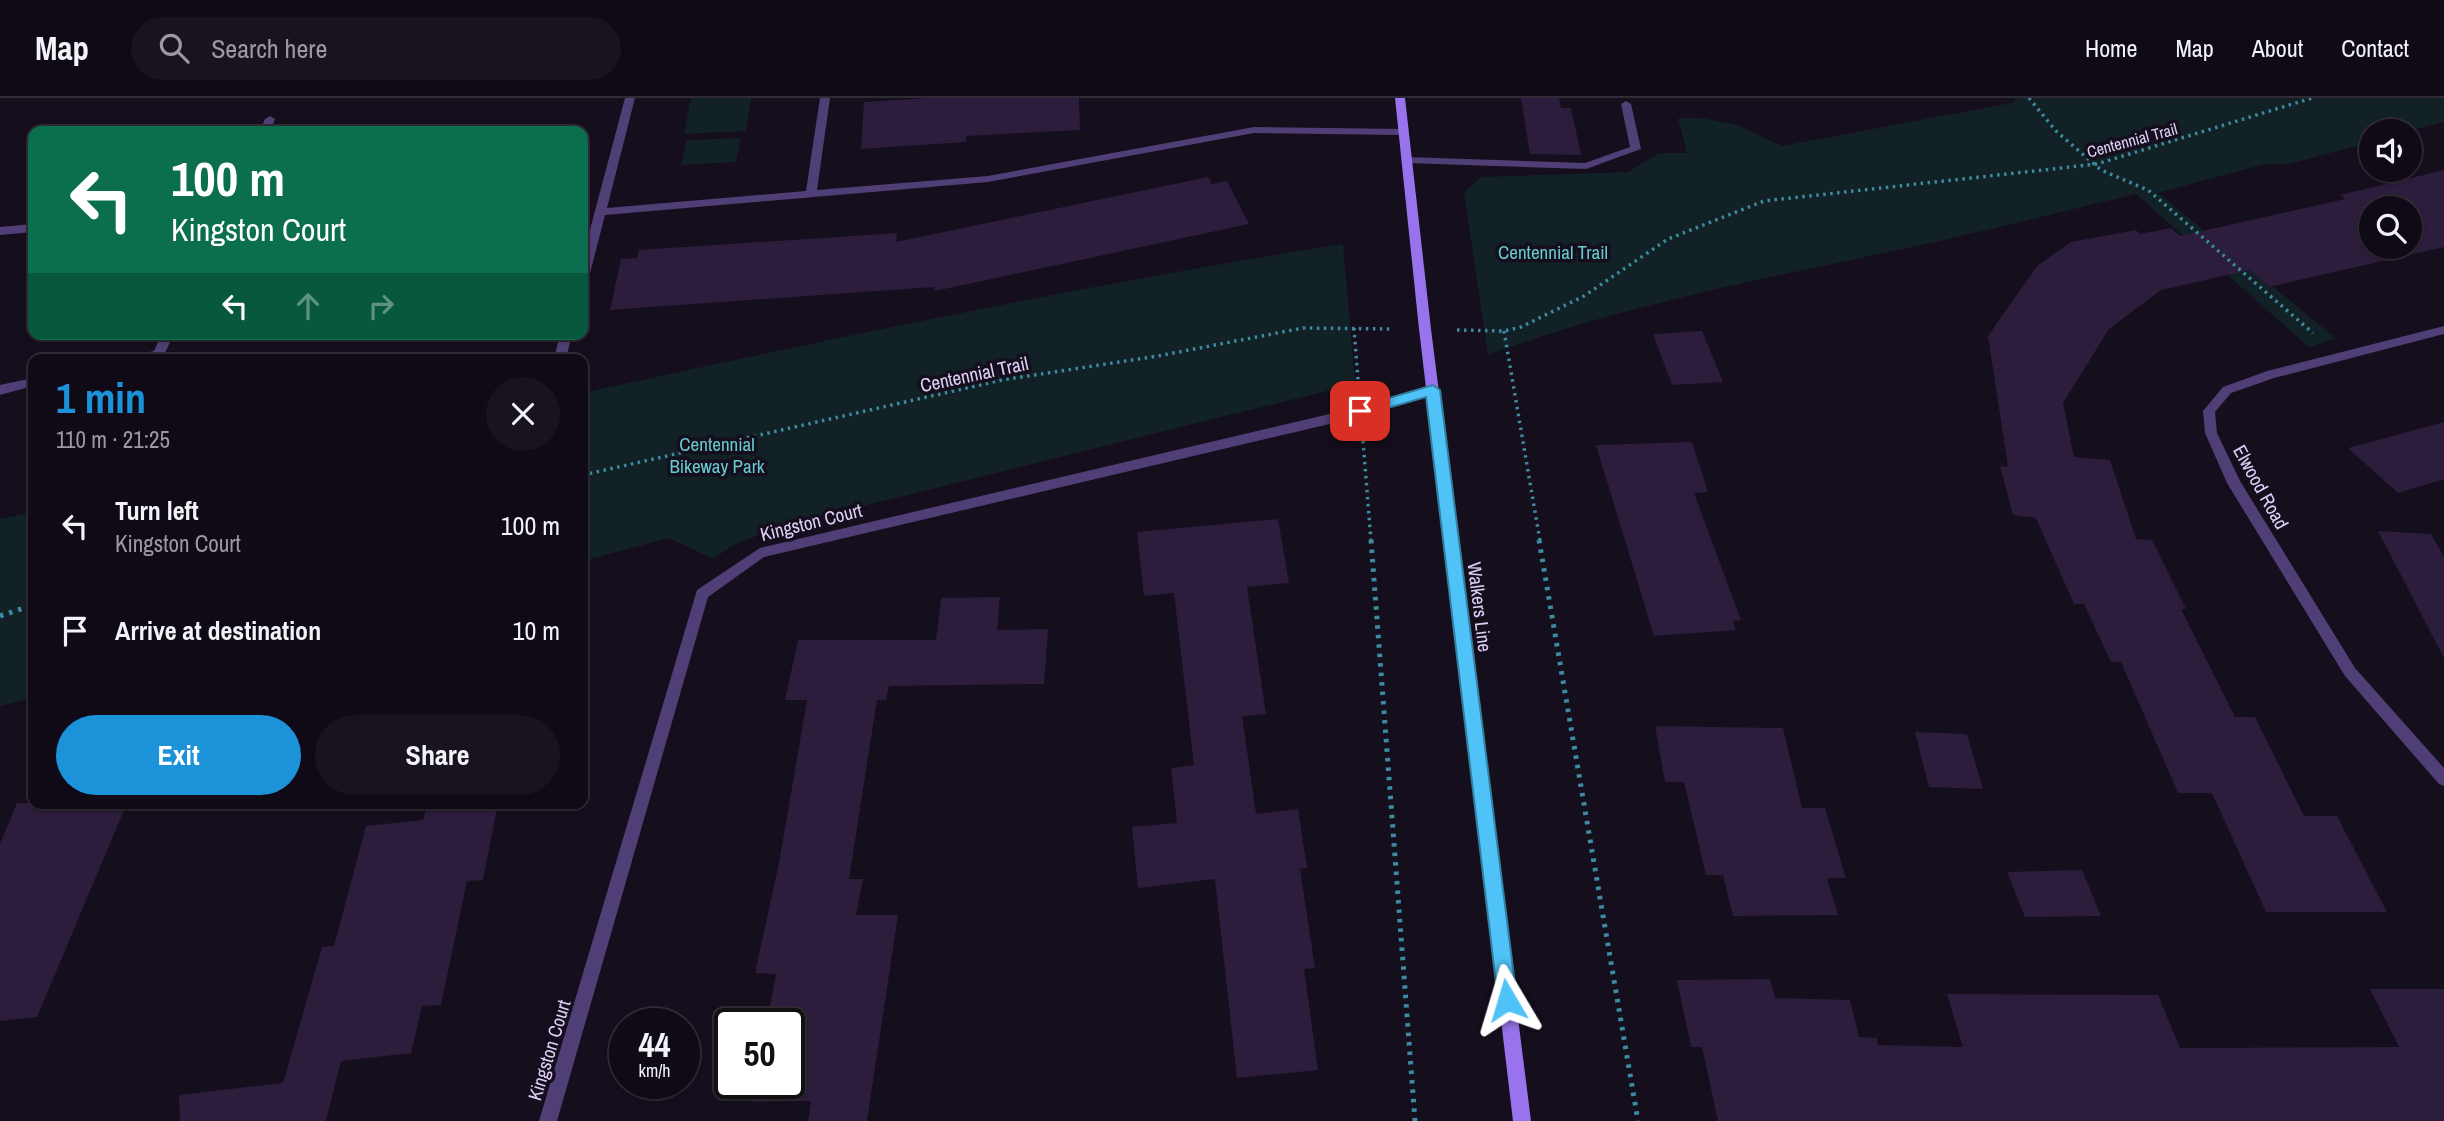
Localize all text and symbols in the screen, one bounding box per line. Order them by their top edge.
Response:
search box [131,17,621,80]
text: Map [35,26,89,70]
icon: search [155,29,193,67]
text: Search here [211,31,327,66]
text: Home [2085,32,2137,64]
text: Map [2175,32,2214,64]
text: About [2252,32,2303,64]
text: Contact [2341,32,2409,64]
street label: Centennial Trail [2084,117,2180,163]
map controls [2359,119,2422,259]
button: sound [2359,119,2422,182]
text: 100 m [171,145,285,211]
icon: left [56,154,147,245]
button: search [2359,196,2422,259]
text: Kingston Court [171,208,346,251]
park label: Centennial Trail [1498,239,1608,265]
icon: left [216,287,254,325]
icon: ahead [289,287,327,325]
icon: right [362,287,400,325]
street label: Centennial Trail [917,350,1031,398]
text: 1 min [56,370,146,426]
button: close [486,377,560,451]
pin [1330,381,1390,441]
icon: arrive [1341,392,1379,430]
text: 110 m · 21:25 [56,424,170,455]
park label: Centennial Bikeway Park [669,431,765,479]
street label: Elwood Road [2227,440,2295,534]
text: Turn left [115,493,199,528]
street label: Kingston Court [757,497,865,547]
icon: left [56,507,94,545]
text: 100 m [501,508,560,543]
text: Kingston Court [115,528,241,559]
street label: Walkers Line [1462,561,1498,653]
icon: arrive [56,612,94,650]
text: Arrive at destination [115,613,321,648]
text: 10 m [513,613,560,648]
button: Exit [56,715,301,795]
button: Share [315,715,560,795]
position arrow [1470,963,1544,1037]
street label: Kingston Court [521,996,577,1103]
speed limit sign: 50 [714,1008,805,1099]
text: 44 [639,1021,670,1068]
text: km/h [639,1058,671,1083]

